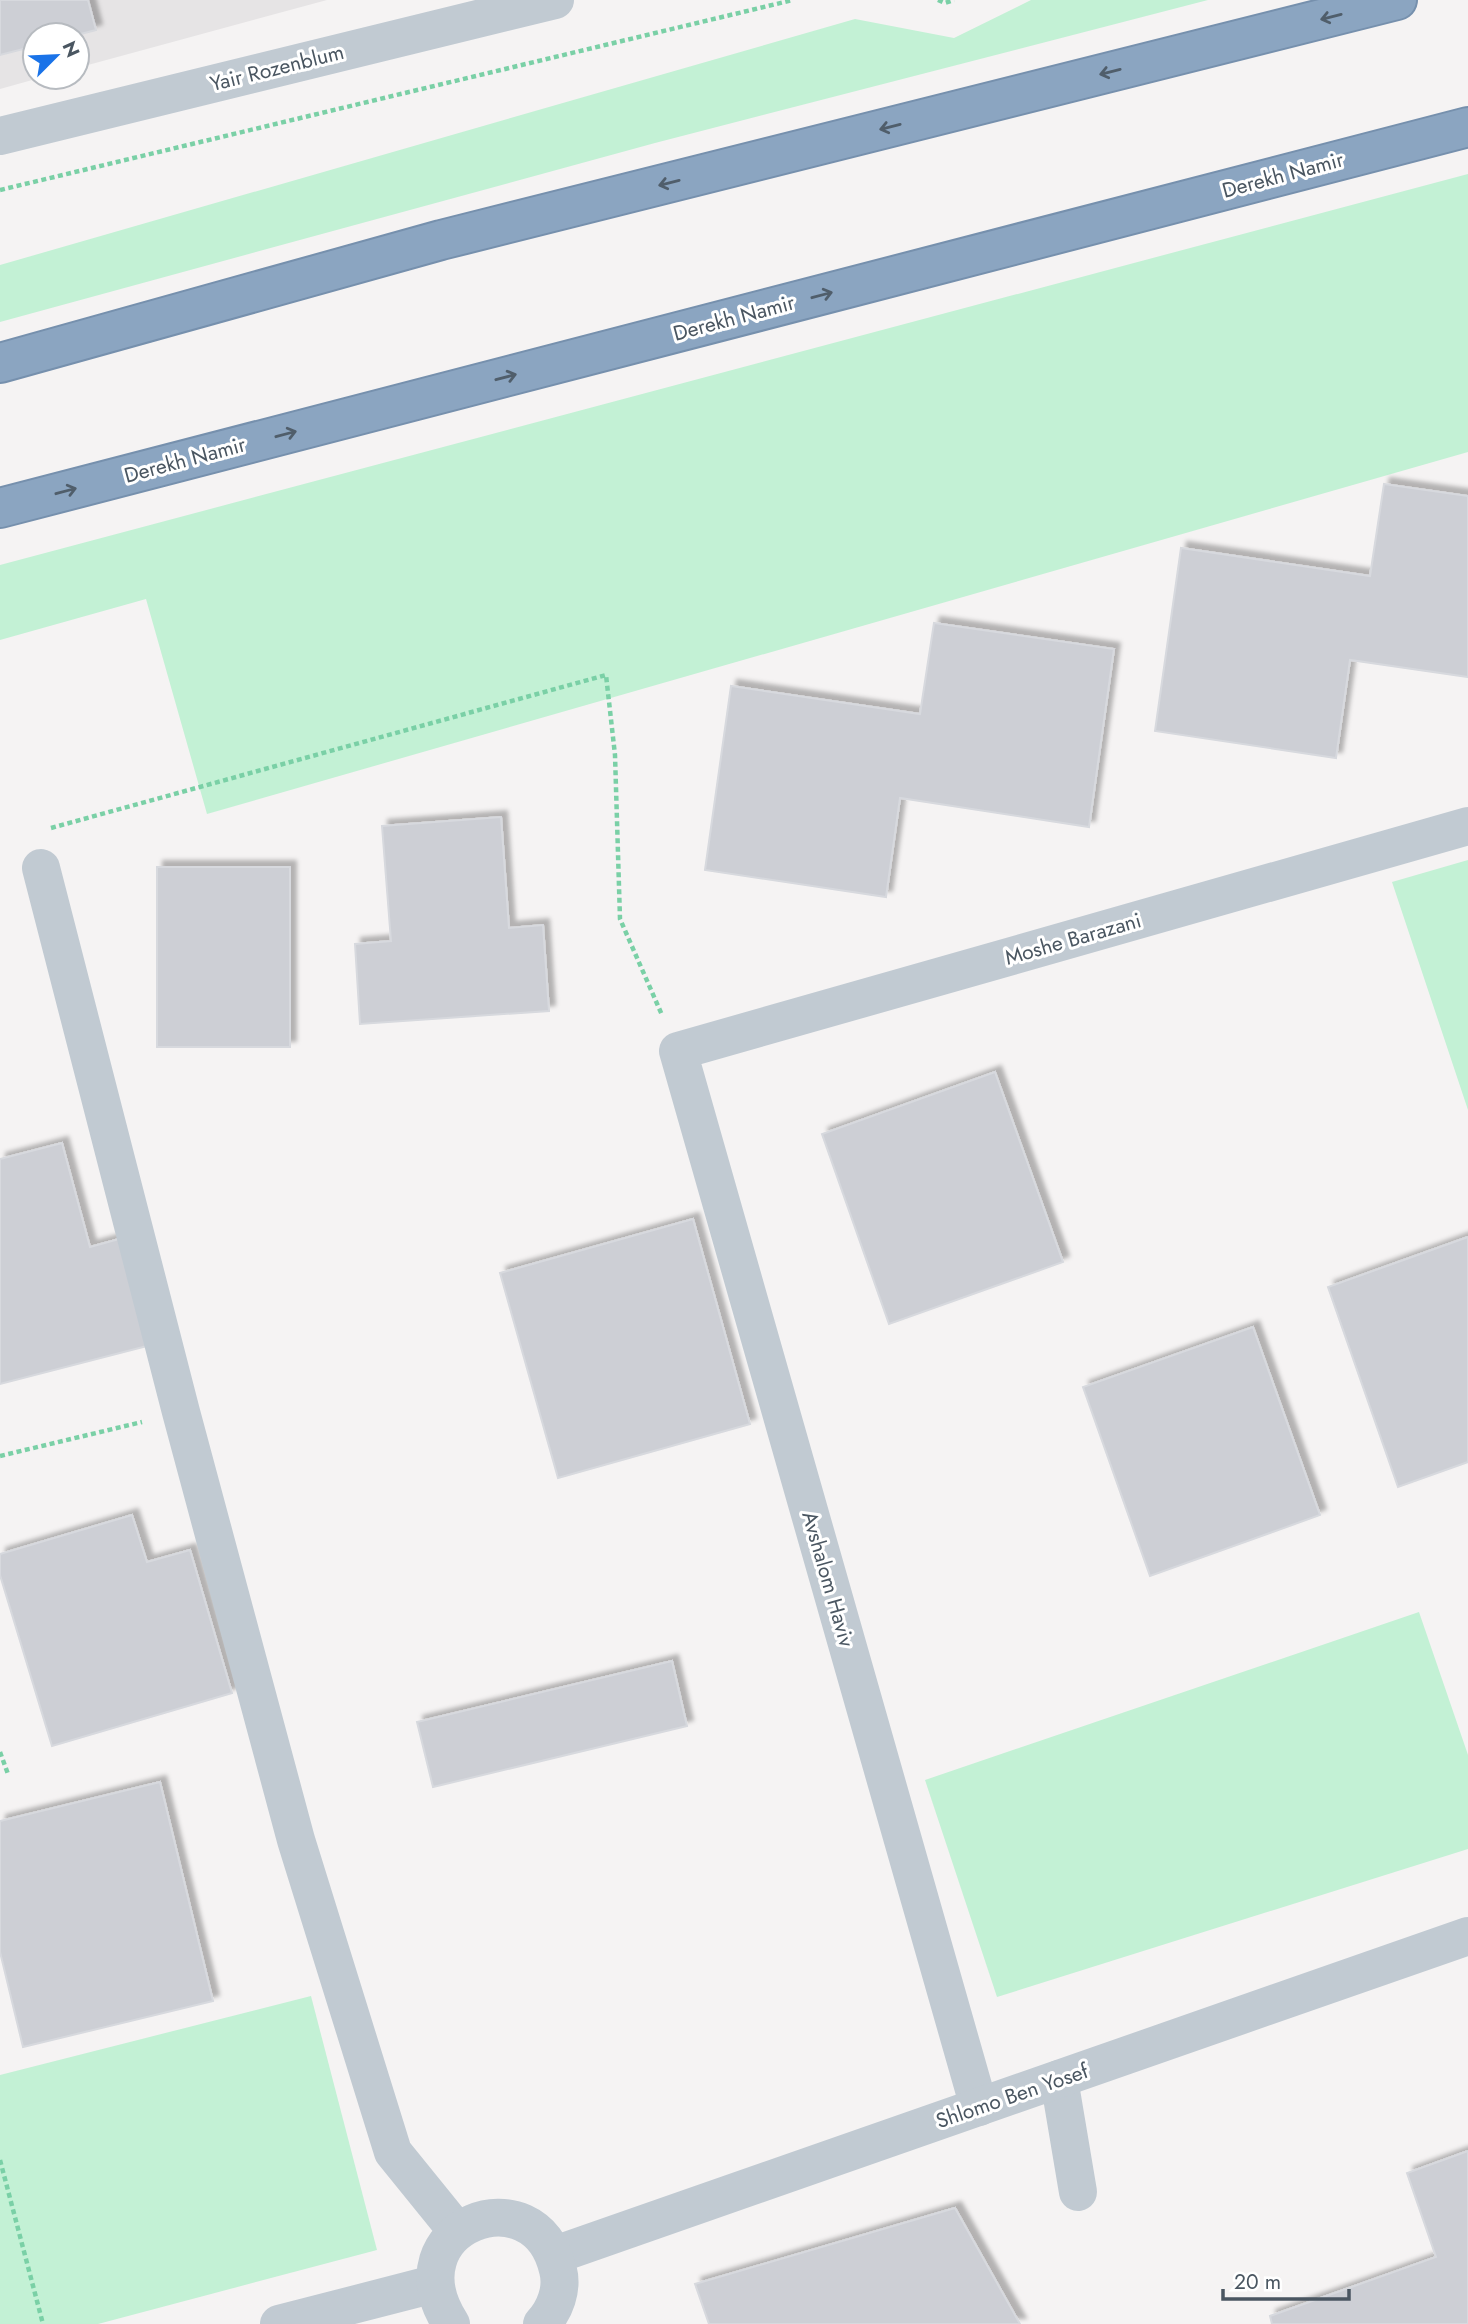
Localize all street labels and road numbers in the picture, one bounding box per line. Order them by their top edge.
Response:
street label: Yair Rozenblum [207,37,347,99]
street label: Derekh Namir [1219,144,1348,206]
street label: Derekh Namir [670,287,799,349]
street label: Derekh Namir [121,429,250,491]
street label: Moshe Barazani [1001,905,1145,973]
street label: Avshalom Haviv [794,1508,862,1651]
street label: Shlomo Ben Yosef [932,2056,1093,2136]

